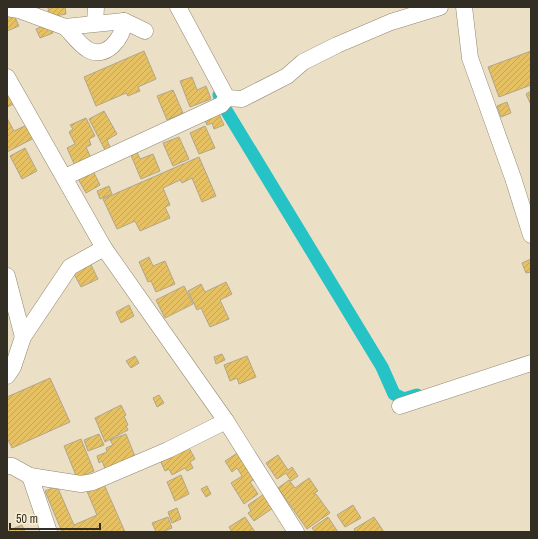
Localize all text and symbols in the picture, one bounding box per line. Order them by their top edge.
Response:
scale bar [10,505,100,531]
text: 50 m [16,511,38,527]

